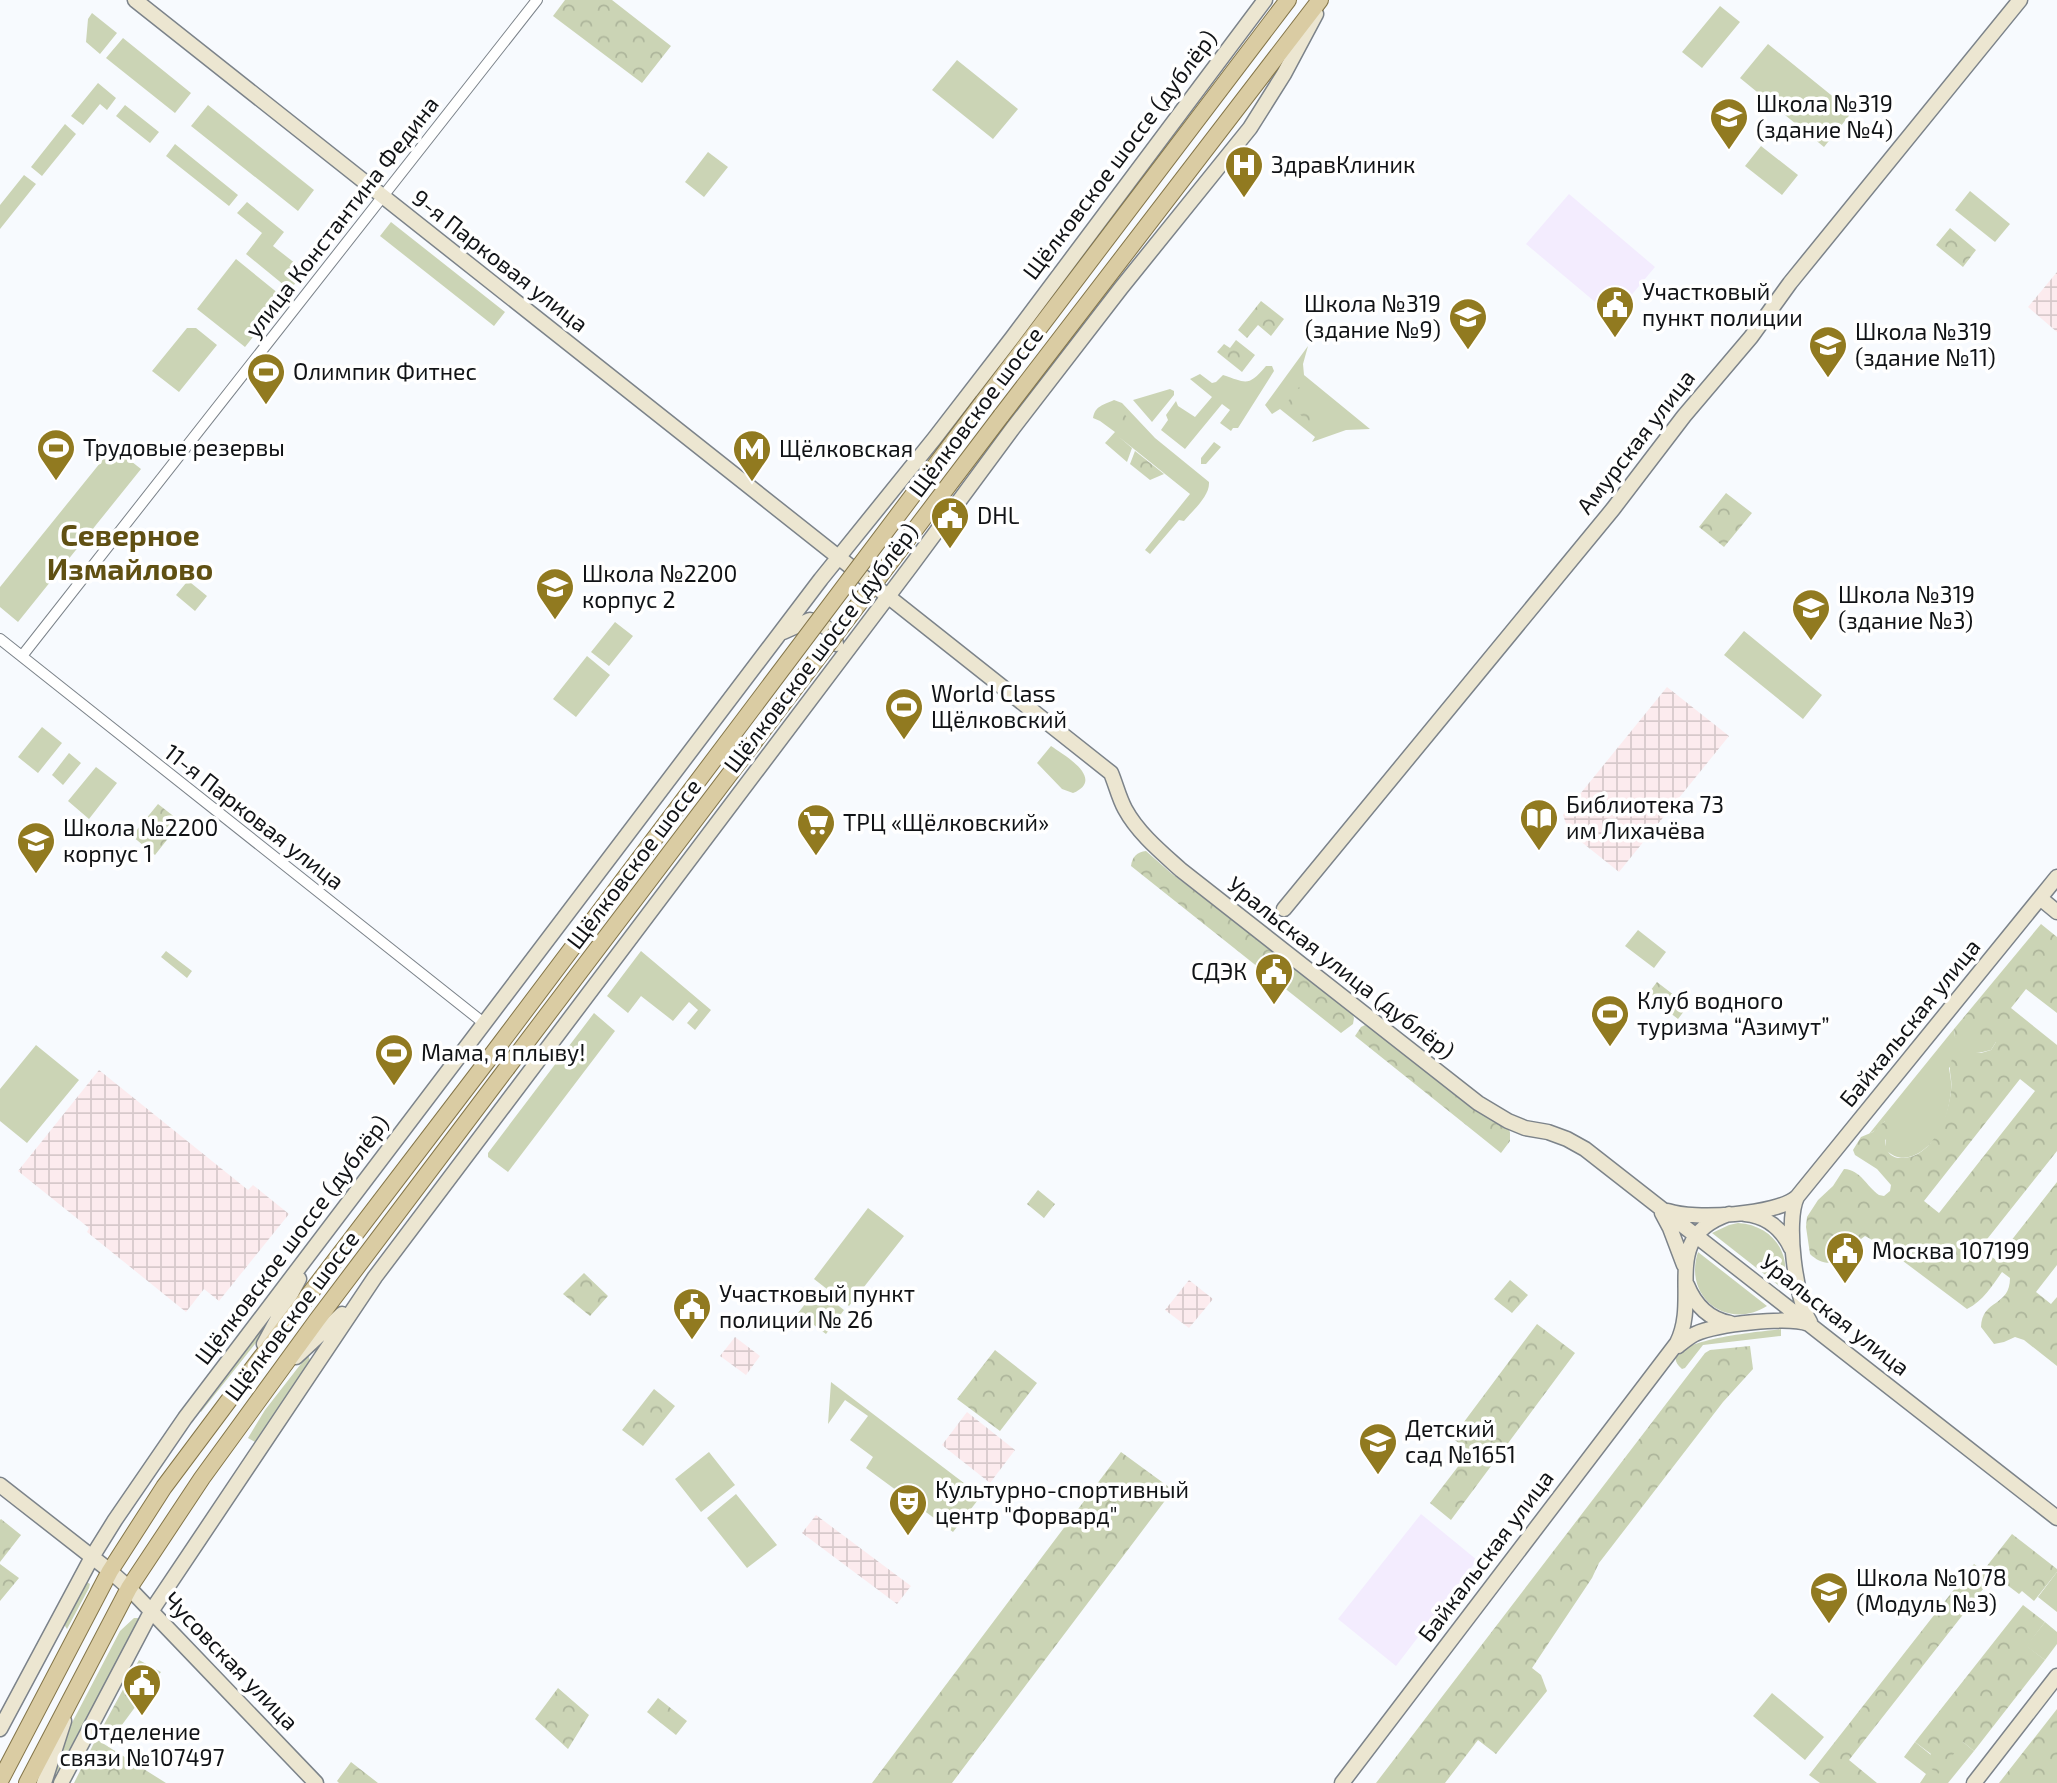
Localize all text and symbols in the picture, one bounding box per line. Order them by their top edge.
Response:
street label: Щёлковское шоссе (дублёр) [1016,24,1223,285]
place label: Школа №319 (здание №4) [1756,89,1893,143]
street label: улица Константина Федина [238,90,445,343]
school or university icon: Школа №319 (здание №4) [1708,96,1750,151]
hospital icon: ЗдравКлиник [1223,144,1265,199]
place label: ЗдравКлиник [1271,150,1415,178]
street label: 9-я Парковая улица [407,183,594,338]
place label: Участковый пункт полиции [1642,277,1803,332]
public building icon: Участковый пункт полиции [1594,284,1636,339]
place label: Школа №319 (здание №9) [1304,289,1441,343]
school or university icon: Школа №319 (здание №9) [1447,296,1489,351]
place label: Школа №319 (здание №11) [1855,317,1996,371]
street label: Щёлковское шоссе [902,321,1048,502]
school or university icon: Школа №319 (здание №11) [1807,324,1849,379]
sports icon: Олимпик Фитнес [245,351,287,406]
place label: Олимпик Фитнес [293,357,477,385]
street label: Амурская улица [1570,364,1701,520]
sports icon: Трудовые резервы [35,427,77,482]
metro station icon: Щёлковская [731,428,773,483]
place label: Трудовые резервы [83,433,285,462]
place label: Щёлковская [779,434,913,462]
public building icon: DHL [929,495,971,550]
place label: DHL [977,501,1020,529]
district label: Северное Измайлово [47,516,213,586]
street label: Щёлковское шоссе (дублёр) [717,517,924,778]
place label: Школа №2200 корпус 2 [582,559,737,614]
school or university icon: Школа №2200 корпус 2 [534,566,576,621]
place label: Школа №319 (здание №3) [1838,580,1975,634]
school or university icon: Школа №319 (здание №3) [1790,587,1832,642]
place label: World Class Щёлковский [931,679,1067,733]
sports icon: World Class Щёлковский [883,686,925,741]
street label: 11-я Парковая улица [159,737,350,896]
street label: Щёлковское шоссе [560,773,706,954]
place label: Библиотека 73 им Лихачёва [1566,790,1724,844]
library icon: Библиотека 73 им Лихачёва [1518,797,1560,852]
supermarket icon: ТРЦ «Щёлковский» [795,802,837,857]
place label: ТРЦ «Щёлковский» [843,808,1049,836]
place label: Школа №2200 корпус 1 [63,813,218,868]
school or university icon: Школа №2200 корпус 1 [15,820,57,875]
street label: Уральская улица (дублёр) [1222,870,1461,1065]
street label: Байкальская улица [1833,933,1986,1113]
public building icon: СДЭК [1253,951,1295,1006]
place label: СДЭК [1191,957,1247,985]
place label: Клуб водного туризма “Азимут” [1637,986,1830,1041]
sports icon: Клуб водного туризма “Азимут” [1589,993,1631,1048]
sports icon: Мама, я плыву! [373,1032,415,1087]
place label: Мама, я плыву! [421,1038,586,1067]
street label: Щёлковское шоссе (дублёр) [189,1110,395,1370]
street label: Щёлковское шоссе [219,1225,365,1407]
public building icon: Москва 107199 [1824,1230,1866,1285]
place label: Москва 107199 [1872,1236,2030,1264]
street label: Уральская улица [1755,1247,1916,1382]
place label: Участковый пункт полиции № 26 [719,1279,915,1333]
public building icon: Участковый пункт полиции № 26 [671,1286,713,1341]
place label: Детский сад №1651 [1405,1414,1516,1468]
school or university icon: Детский сад №1651 [1357,1421,1399,1476]
street label: Байкальская улица [1411,1464,1560,1647]
place label: Культурно-спортивный центр "Форвард" [935,1475,1189,1529]
theatre icon: Культурно-спортивный центр "Форвард" [887,1482,929,1537]
place label: Школа №1078 (Модуль №3) [1856,1563,2007,1618]
school or university icon: Школа №1078 (Модуль №3) [1808,1570,1850,1625]
street label: Чусовская улица [158,1585,305,1736]
public building icon: Отделение связи №107497 [121,1662,163,1717]
place label: Отделение связи №107497 [59,1717,225,1771]

